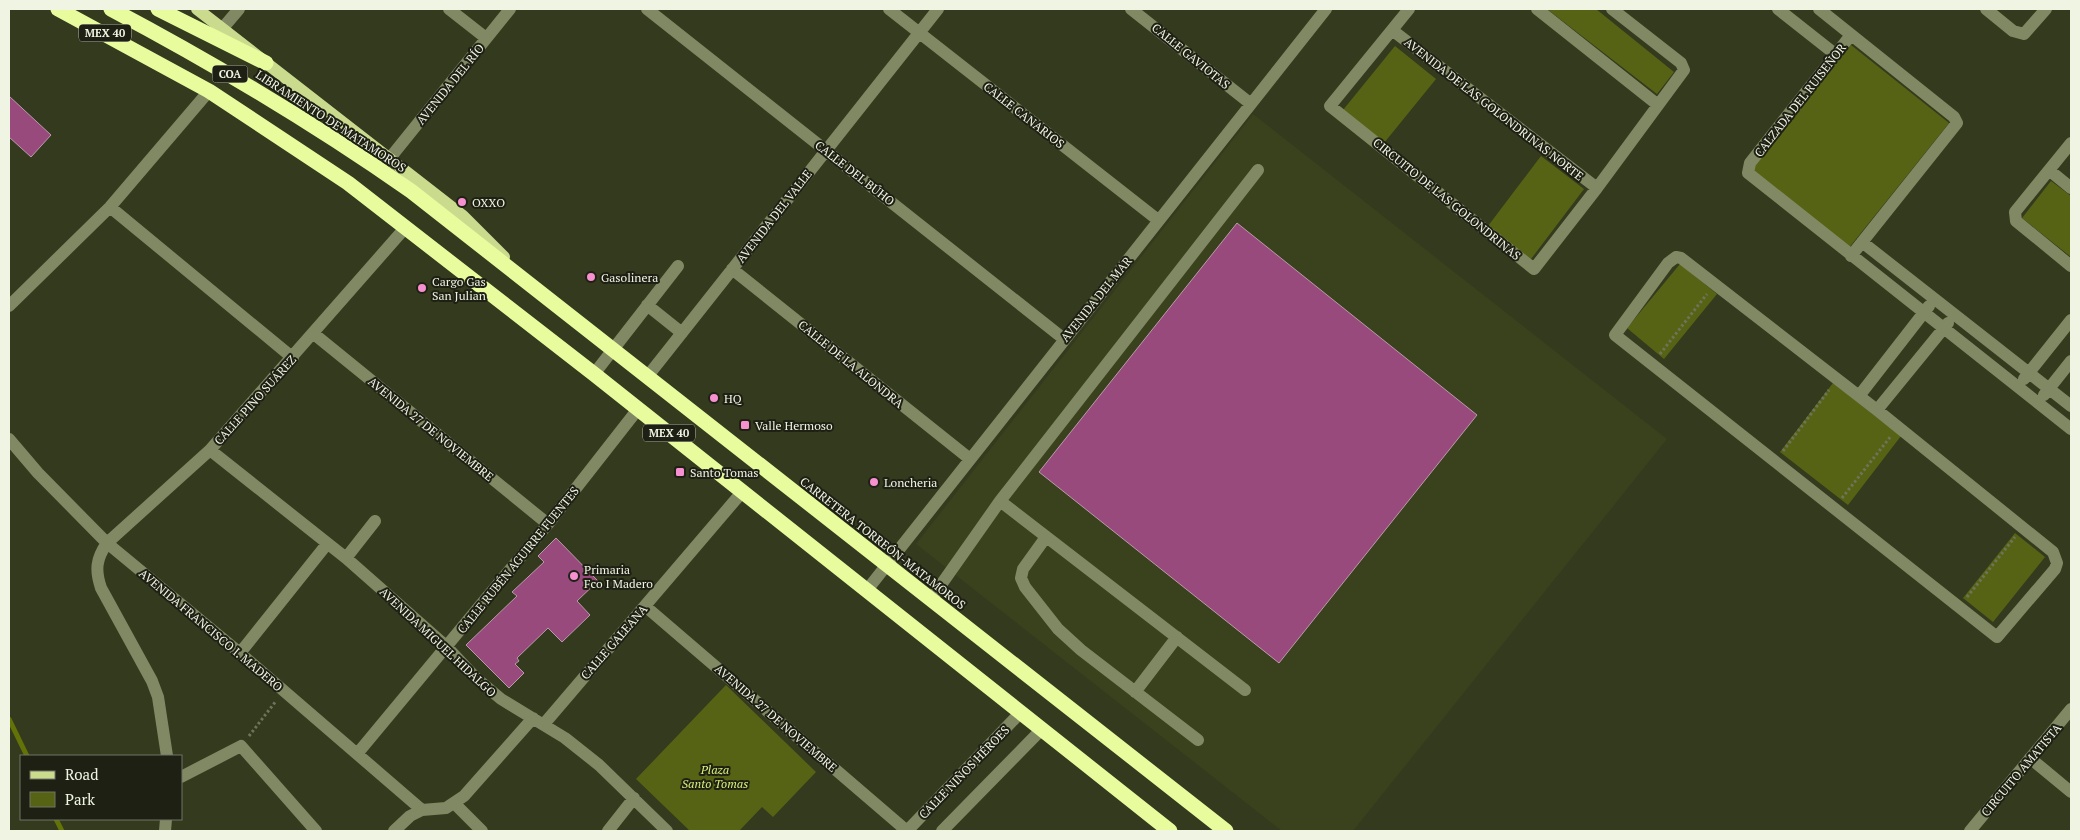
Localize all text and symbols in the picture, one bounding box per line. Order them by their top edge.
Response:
street label: CALLE GAVIOTAS [1149,20,1233,92]
road number: MEX 40 [79,24,131,42]
street label: AVENIDA DE LAS GOLONDRINAS NORTE [1401,34,1587,184]
street label: AVENIDA DEL RÍO [413,40,487,127]
street label: CALZADA DEL RUISEÑOR [1751,40,1849,160]
road number: COA [212,66,248,82]
street label: LIBRAMIENTO DE MATAMOROS [253,67,409,175]
street label: CALLE CANARIOS [981,79,1067,151]
street label: CIRCUITO DE LAS GOLONDRINAS [1370,135,1524,263]
street label: CALLE DEL BÚHO [812,137,898,209]
street label: AVENIDA DEL VALLE [733,167,815,265]
place label: OXXO [472,195,505,210]
marker: OXXO [456,196,468,208]
street label: AVENIDA DEL MAR [1057,253,1135,345]
place label: Gasolinera [601,270,658,285]
marker: Gasolinera [585,271,597,283]
place label: Cargo Gas San Julian [432,274,486,303]
marker: Cargo Gas San Julian [416,282,428,294]
street label: CALLE DE LA ALONDRA [795,317,907,412]
street label: CALLE PINO SUÁREZ [211,352,299,448]
street label: AVENIDA 27 DE NOVIEMBRE [365,374,497,484]
place label: HQ [724,391,743,406]
marker: HQ [708,392,720,404]
place label: Valle Hermoso [755,418,833,433]
marker: Valle Hermoso [739,419,751,431]
road number: MEX 40 [643,424,695,442]
place label: Santo Tomas [690,465,759,480]
marker: Santo Tomas [674,466,686,478]
street label: CARRETERA TORREÓN-MATAMOROS [797,474,969,612]
place label: Loncheria [884,475,937,490]
marker: Loncheria [868,476,880,488]
street label: CALLE RUBÉN AGUIRRE FUENTES [454,483,582,637]
place label: Primaria Fco I Madero [584,562,653,591]
street label: AVENIDA FRANCISCO I. MADERO [136,565,286,695]
marker: Primaria Fco I Madero [568,570,580,582]
street label: AVENIDA MIGUEL HIDALGO [377,584,499,700]
street label: CALLE GALEANA [578,601,651,682]
street label: AVENIDA 27 DE NOVIEMBRE [712,661,840,775]
street label: CIRCUITO AMATISTA [1978,720,2065,819]
street label: CALLE NIÑOS HÉROES [916,722,1012,822]
legend [20,755,182,820]
park label: Plaza Santo Tomas [682,762,748,791]
text: Road [65,764,98,784]
text: Park [65,789,95,809]

